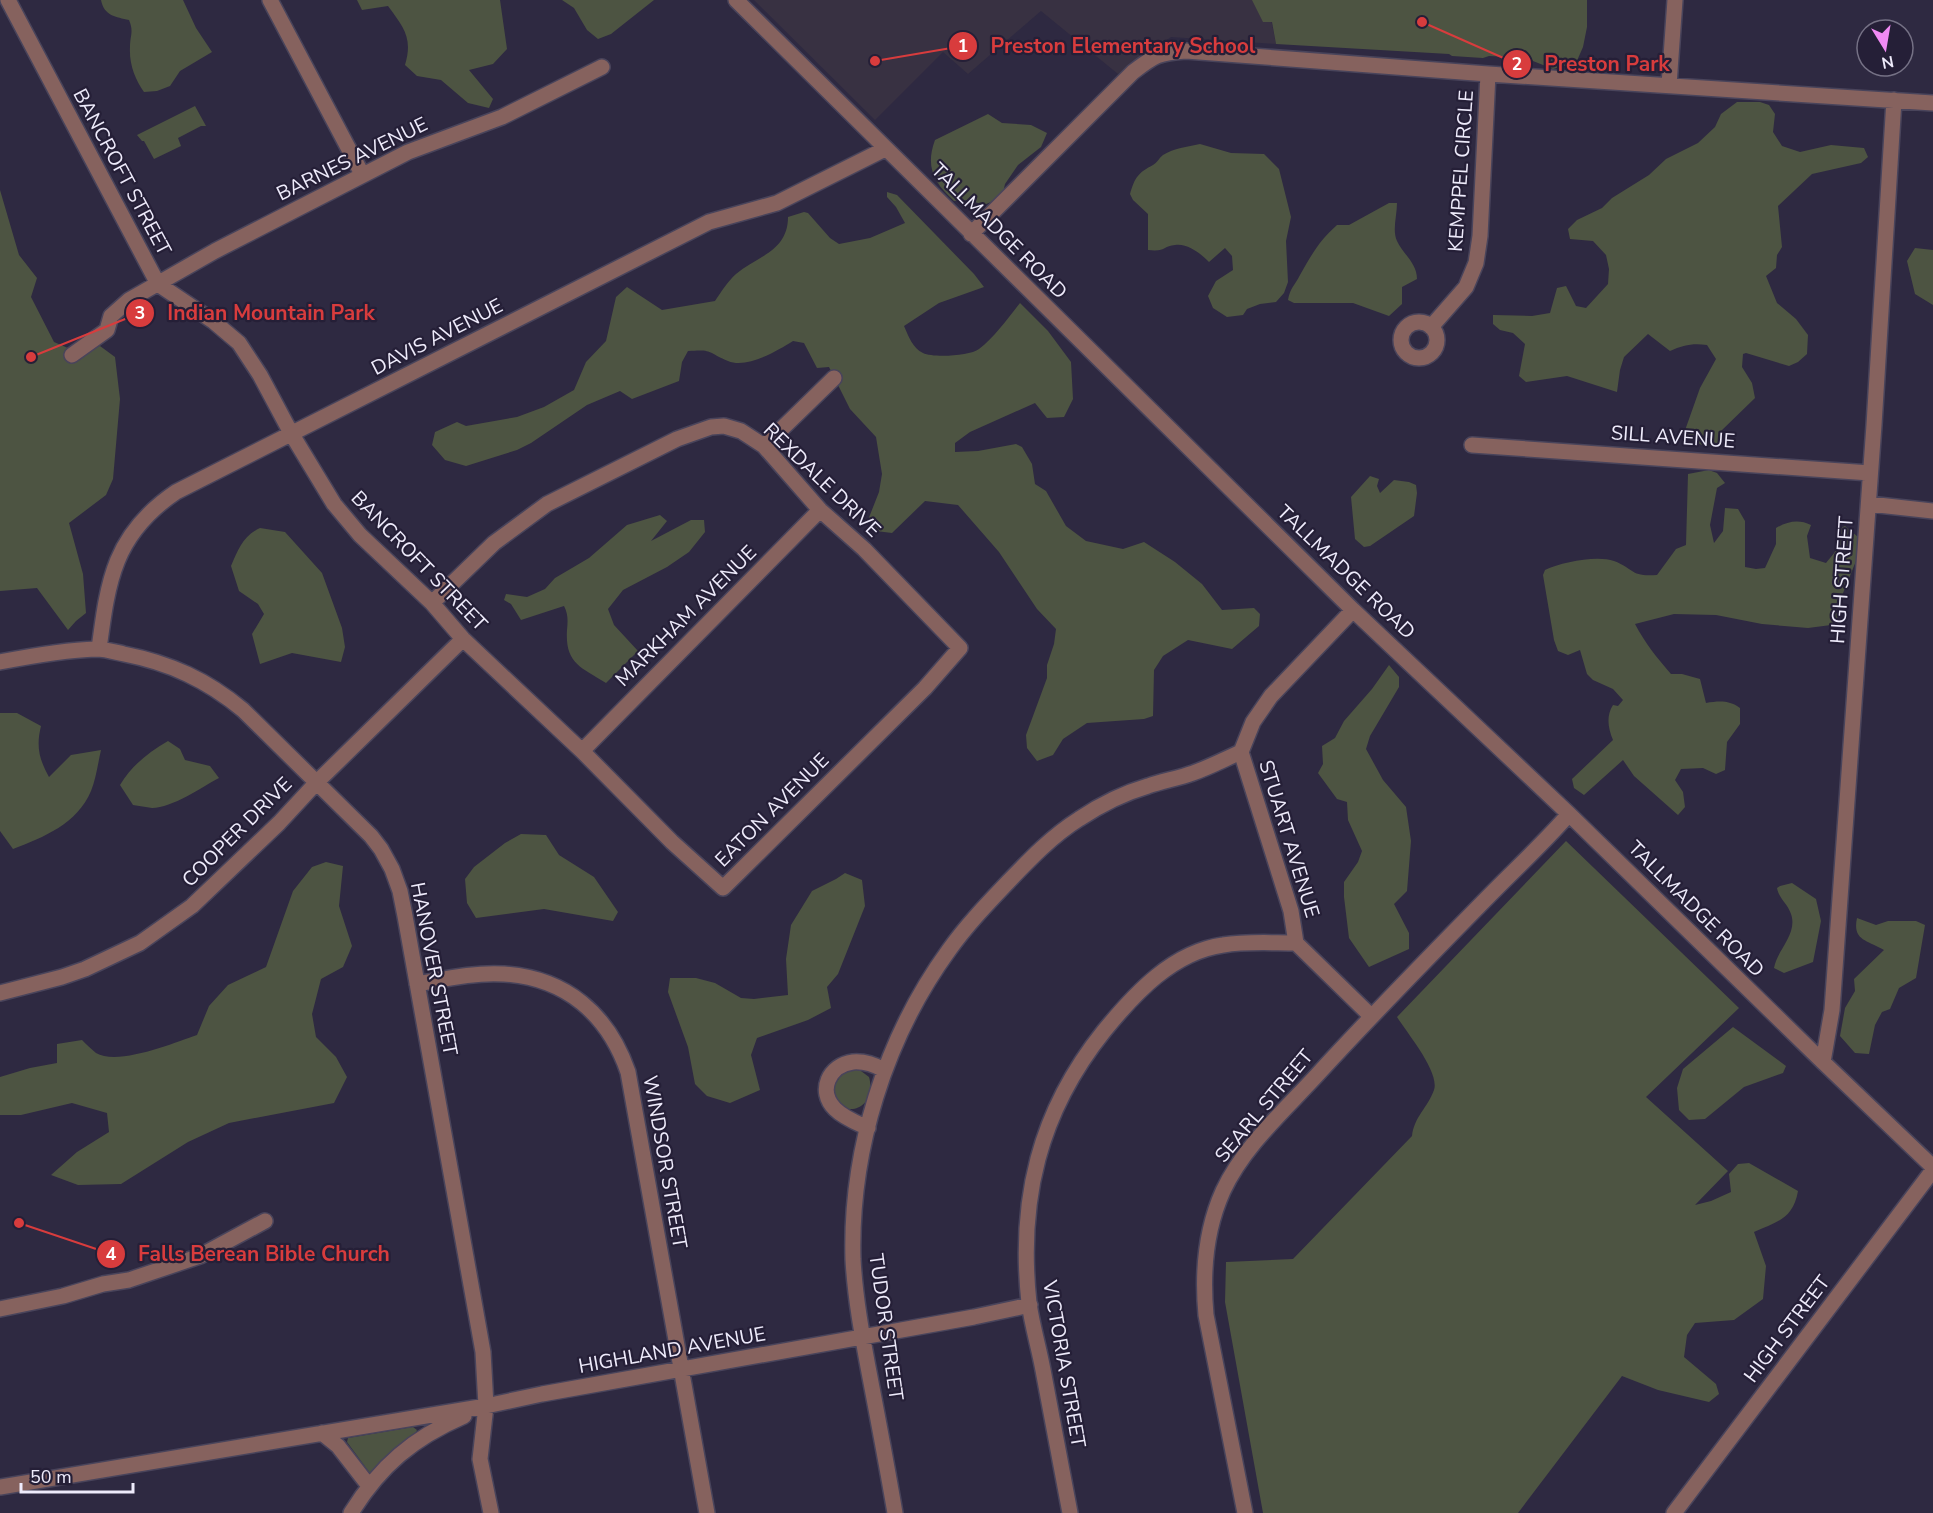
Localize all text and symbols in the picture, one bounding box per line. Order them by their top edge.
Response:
north arrow [1855,18,1915,78]
callout: Preston Elementary School [948,27,1267,66]
text: Preston Elementary School [990,32,1256,60]
text: 1 [958,34,968,58]
callout: Preston Park [1502,45,1681,84]
text: Preston Park [1544,50,1670,78]
text: N [1880,50,1896,74]
text: 2 [1512,52,1522,76]
street label: BANCROFT STREET [67,84,177,260]
street label: KEMPPEL CIRCLE [1442,89,1480,253]
street label: BARNES AVENUE [272,111,432,207]
street label: TALLMADGE ROAD [925,157,1073,305]
street label: DAVIS AVENUE [367,292,507,382]
callout: Indian Mountain Park [125,293,387,332]
text: Indian Mountain Park [167,299,375,327]
text: 3 [135,301,145,325]
street label: REXDALE DRIVE [757,417,887,543]
street label: SILL AVENUE [1610,419,1736,455]
street label: BANCROFT STREET [345,485,493,637]
street label: TALLMADGE ROAD [1271,499,1421,645]
street label: HIGH STREET [1824,515,1860,645]
street label: MARKHAM AVENUE [609,539,763,693]
street label: EATON AVENUE [709,747,835,873]
street label: STUART AVENUE [1252,757,1326,921]
street label: COOPER DRIVE [176,771,298,893]
street label: TALLMADGE ROAD [1622,835,1770,983]
street label: HANOVER STREET [404,880,464,1058]
street label: SEARL STREET [1209,1044,1319,1168]
street label: WINDSOR STREET [636,1073,694,1251]
callout: Falls Berean Bible Church [96,1234,401,1273]
text: Falls Berean Bible Church [138,1240,390,1268]
text: 4 [106,1242,117,1266]
street label: TUDOR STREET [862,1252,910,1402]
street label: HIGH STREET [1738,1270,1836,1388]
street label: VICTORIA STREET [1036,1277,1092,1450]
street label: HIGHLAND AVENUE [576,1320,768,1380]
scale bar [21,1456,134,1494]
text: 50 m [30,1465,72,1489]

